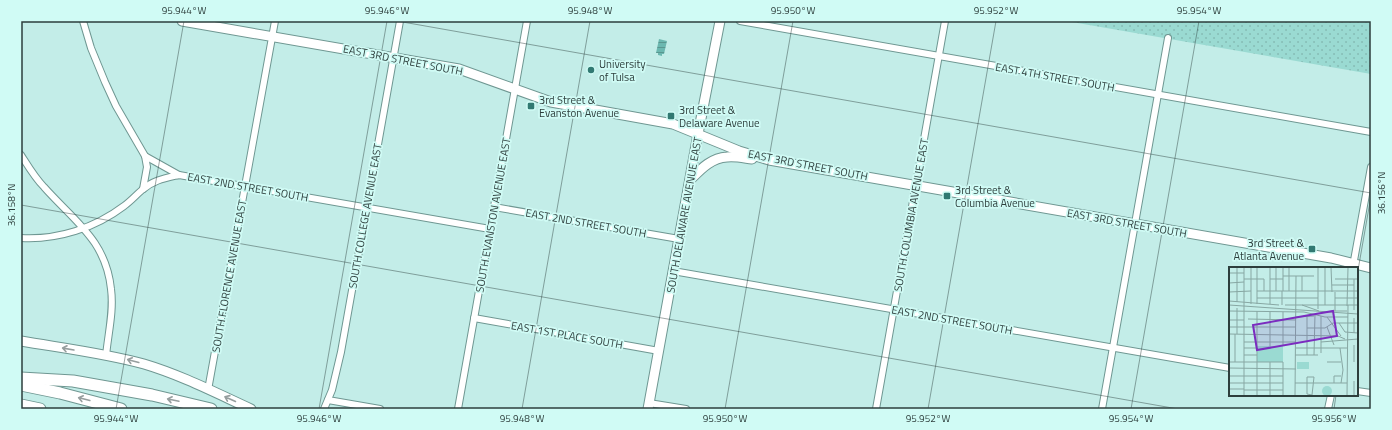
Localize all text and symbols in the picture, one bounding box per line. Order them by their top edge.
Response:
text: 95.944°W [162,3,206,18]
text: 95.946°W [365,3,409,18]
text: 95.948°W [568,3,612,18]
text: 95.950°W [771,3,815,18]
text: 95.952°W [974,3,1018,18]
text: 95.954°W [1177,3,1221,18]
street label: EAST 3RD STREET SOUTH [342,41,464,79]
place label: University of Tulsa [599,56,646,85]
street label: EAST 4TH STREET SOUTH [994,59,1116,95]
marker: University of Tulsa [586,65,596,75]
place label: 3rd Street & Evanston Avenue [539,92,620,121]
marker: 3rd Street & Evanston Avenue [526,101,536,111]
place label: 3rd Street & Delaware Avenue [679,102,760,131]
marker: 3rd Street & Delaware Avenue [666,111,676,121]
street label: SOUTH EVANSTON AVENUE EAST [472,136,515,294]
street label: SOUTH DELAWARE AVENUE EAST [662,136,706,294]
street label: SOUTH COLUMBIA AVENUE EAST [890,137,932,293]
street label: SOUTH COLLEGE AVENUE EAST [344,142,386,290]
street label: EAST 3RD STREET SOUTH [747,146,869,184]
street label: EAST 2ND STREET SOUTH [186,169,310,205]
text: 36.156°N [1374,172,1389,214]
place label: 3rd Street & Columbia Avenue [955,182,1035,211]
text: 36.158°N [4,184,19,226]
marker: 3rd Street & Columbia Avenue [942,191,952,201]
street label: SOUTH FLORENCE AVENUE EAST [208,198,250,354]
street label: EAST 2ND STREET SOUTH [524,205,648,241]
street label: EAST 3RD STREET SOUTH [1066,205,1188,241]
place label: 3rd Street & Atlanta Avenue [1234,235,1304,264]
marker: 3rd Street & Atlanta Avenue [1307,244,1317,254]
inset map [1229,267,1358,396]
street label: EAST 2ND STREET SOUTH [890,302,1014,338]
street label: EAST 1ST PLACE SOUTH [510,317,624,353]
one-way arrow [62,345,75,353]
one-way arrow [126,357,139,364]
one-way arrow [78,394,91,402]
one-way arrow [167,395,180,403]
one-way arrow [224,395,236,402]
text: 95.944°W [94,411,138,426]
text: 95.946°W [297,411,341,426]
text: 95.948°W [500,411,544,426]
text: 95.950°W [703,411,747,426]
text: 95.952°W [906,411,950,426]
text: 95.954°W [1109,411,1153,426]
text: 95.956°W [1312,411,1356,426]

